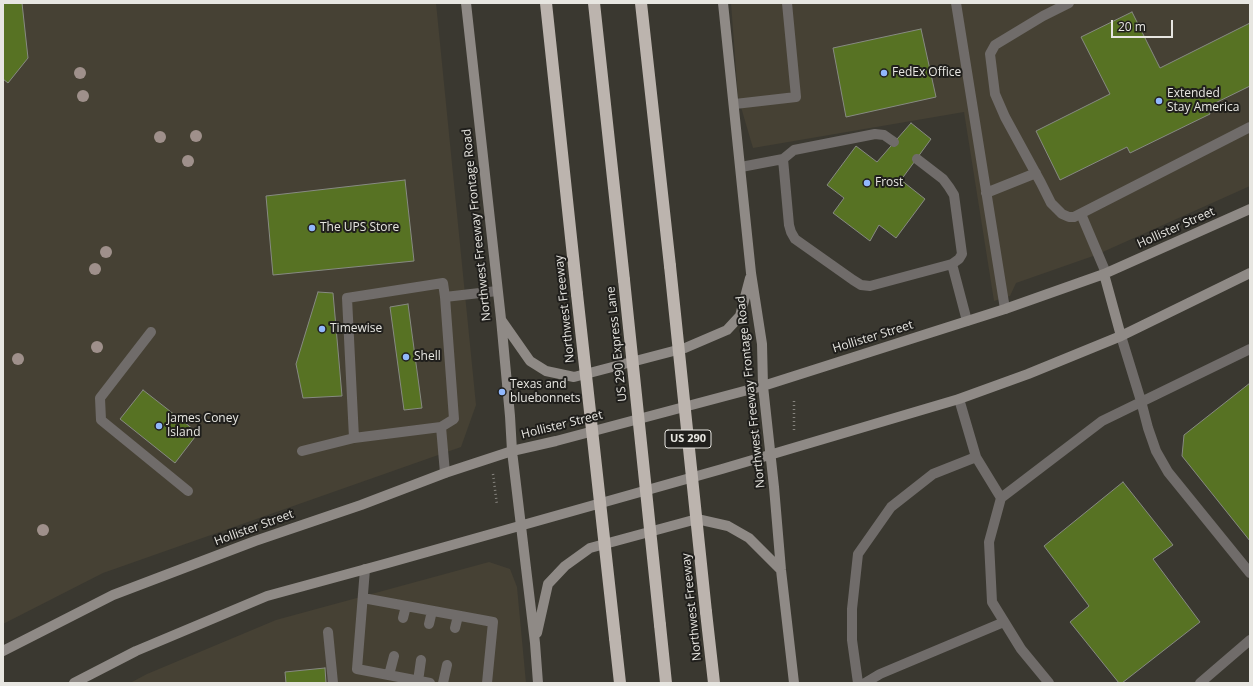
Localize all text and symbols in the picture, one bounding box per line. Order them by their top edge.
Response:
scale bar [1113,12,1175,38]
text: 20 m [1118,18,1146,35]
place label: FedEx Office [892,66,961,80]
marker: FedEx Office [879,68,889,78]
place label: Extended Stay America [1167,87,1239,115]
marker: Extended Stay America [1154,96,1164,106]
street label: Northwest Freeway Frontage Road [460,128,494,322]
place label: Frost [875,176,903,190]
marker: Frost [862,178,872,188]
street label: Hollister Street [1135,204,1217,252]
place label: The UPS Store [320,221,399,235]
marker: The UPS Store [307,223,317,233]
street label: Northwest Freeway [552,254,578,364]
street label: US 290 Express Lane [604,286,630,402]
street label: Northwest Freeway Frontage Road [734,295,768,489]
street label: Hollister Street [831,318,915,356]
place label: Timewise [330,322,382,336]
marker: Timewise [317,324,327,334]
place label: Shell [414,350,441,364]
marker: Shell [401,352,411,362]
place label: Texas and bluebonnets [510,378,580,406]
marker: Texas and bluebonnets [497,387,507,397]
street label: Hollister Street [520,408,604,442]
place label: James Coney Island [167,412,238,440]
marker: James Coney Island [154,421,164,431]
road number: US 290 [665,430,711,448]
street label: Hollister Street [212,507,296,549]
street label: Northwest Freeway [679,552,705,662]

